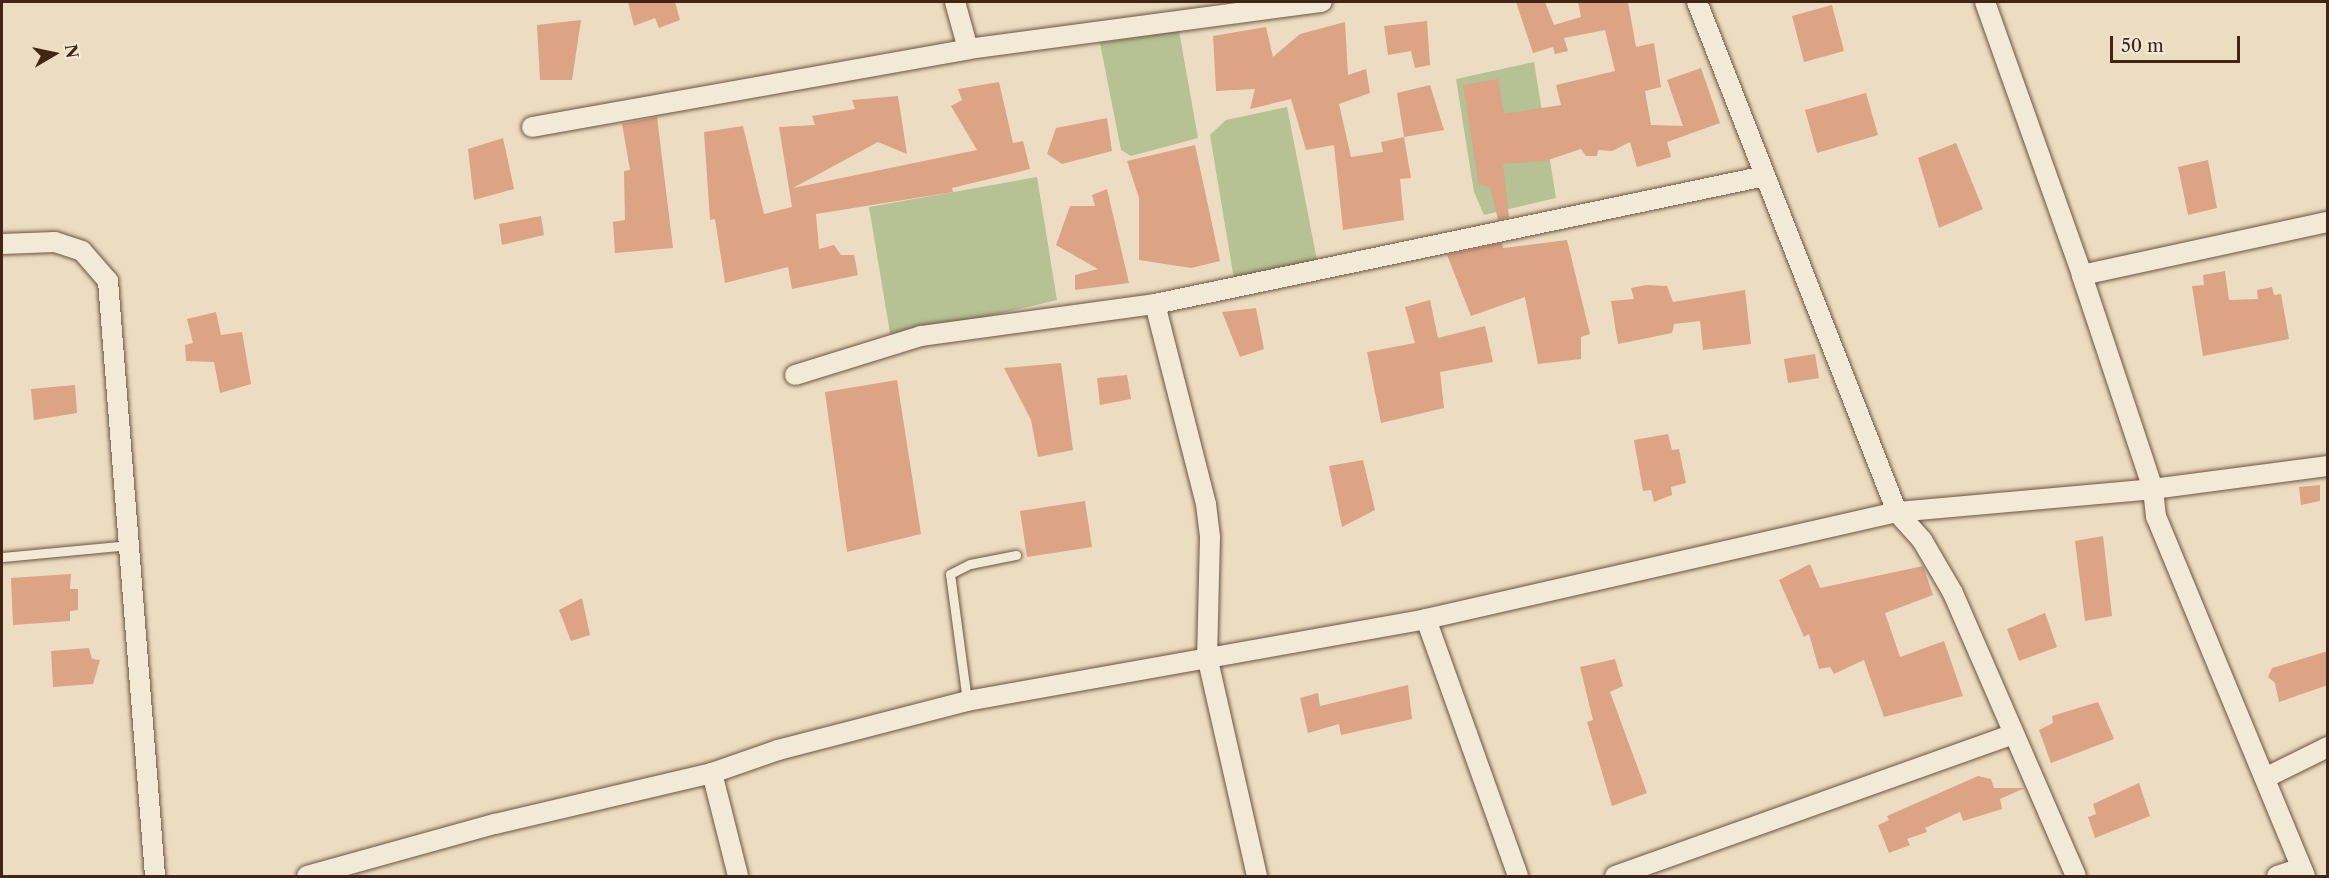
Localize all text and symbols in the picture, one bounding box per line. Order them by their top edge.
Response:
north arrow [24,24,84,84]
scale bar [2113,24,2244,62]
text: 50 m [2121,35,2164,57]
text: N [61,43,83,60]

